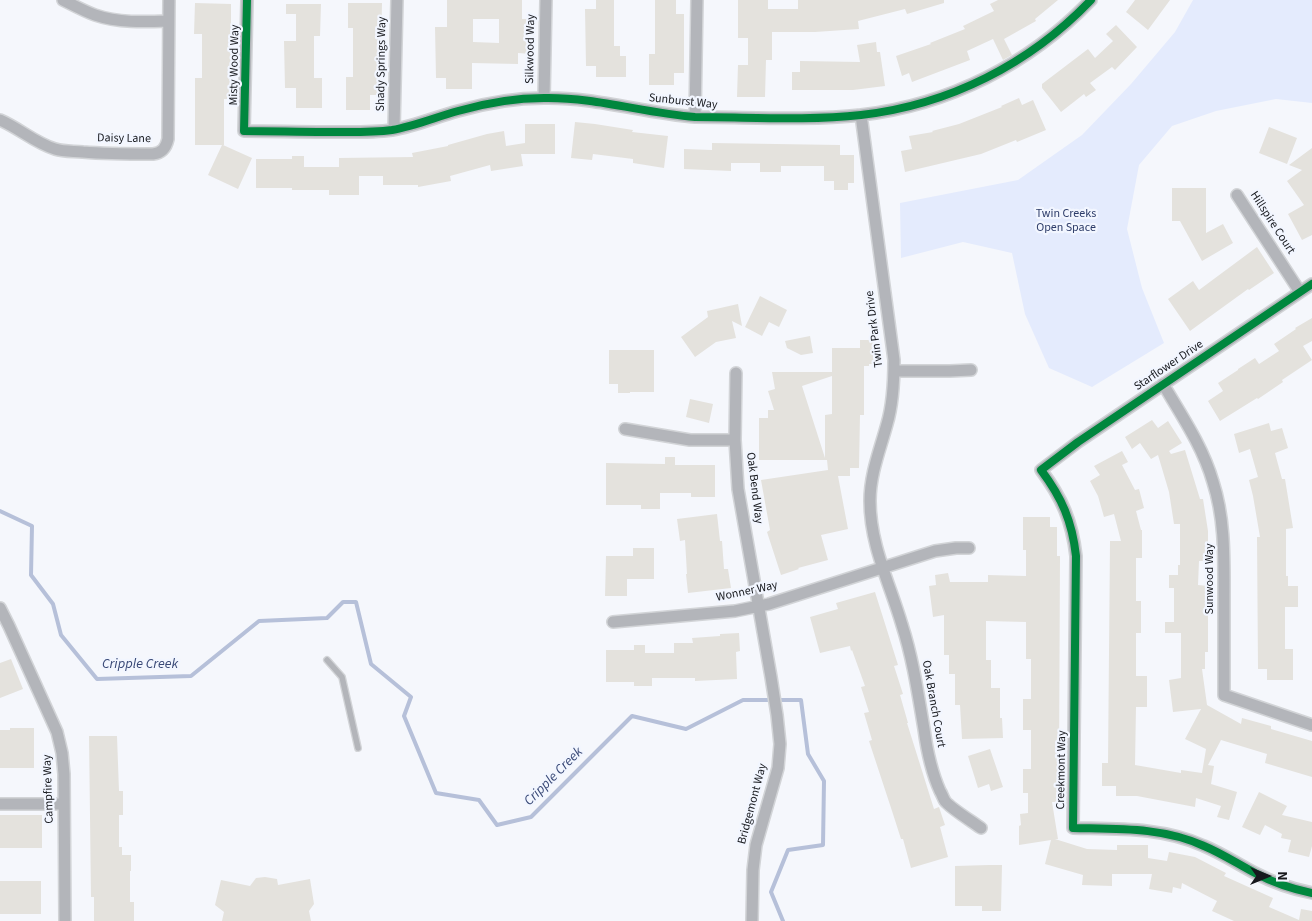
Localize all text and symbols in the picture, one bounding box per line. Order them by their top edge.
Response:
street label: Silkwood Way [523,14,539,84]
street label: Shady Springs Way [374,17,390,111]
street label: Misty Wood Way [227,24,243,106]
street label: Sunburst Way [648,91,718,113]
street label: Daisy Lane [97,131,151,147]
street label: Hillspire Court [1246,189,1298,257]
park label: Twin Creeks Open Space [1036,207,1096,235]
street label: Twin Park Drive [863,290,887,368]
street label: Starflower Drive [1132,338,1206,394]
street label: Oak Bend Way [742,451,766,525]
street label: Sunwood Way [1203,543,1217,615]
street label: Wonner Way [715,578,779,606]
water label: Cripple Creek [102,657,178,673]
street label: Oak Branch Court [918,659,948,749]
street label: Creekmont Way [1054,730,1070,810]
water label: Cripple Creek [521,744,587,810]
street label: Campfire Way [41,754,57,824]
street label: Bridgemont Way [735,762,771,846]
north arrow [1242,851,1292,901]
text: N [1272,871,1292,881]

